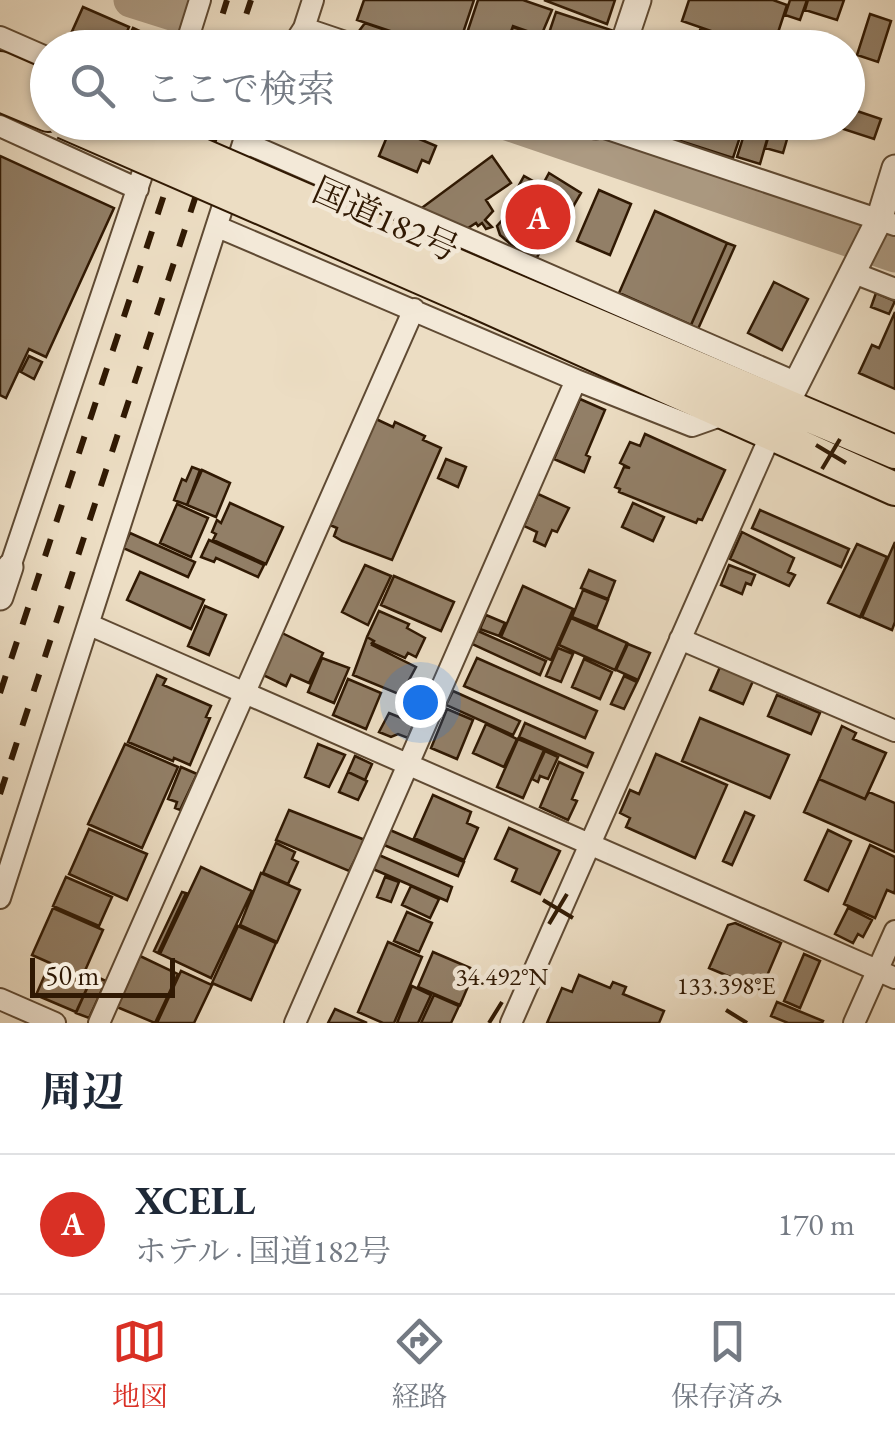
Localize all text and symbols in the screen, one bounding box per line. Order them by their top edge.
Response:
search box [30,30,865,140]
icon: search [65,58,120,113]
text: ここで検索 [145,64,335,113]
street label: 国道182号 [306,167,466,271]
pin: A [506,180,570,254]
your location [395,677,446,728]
scale bar [30,953,175,998]
text: 50 m [45,957,99,993]
text: 34.492°N [456,960,549,992]
text: 133.398°E [676,969,776,1001]
text: 周辺 [40,1064,124,1119]
text: XCELL [135,1176,255,1225]
text: A [61,1203,84,1245]
text: 170 m [778,1203,855,1245]
text: ホテル · 国道182号 [135,1230,391,1272]
tab: 地図 [112,1314,168,1414]
tab: 経路 [391,1314,447,1414]
tab: 保存済み [671,1314,783,1414]

